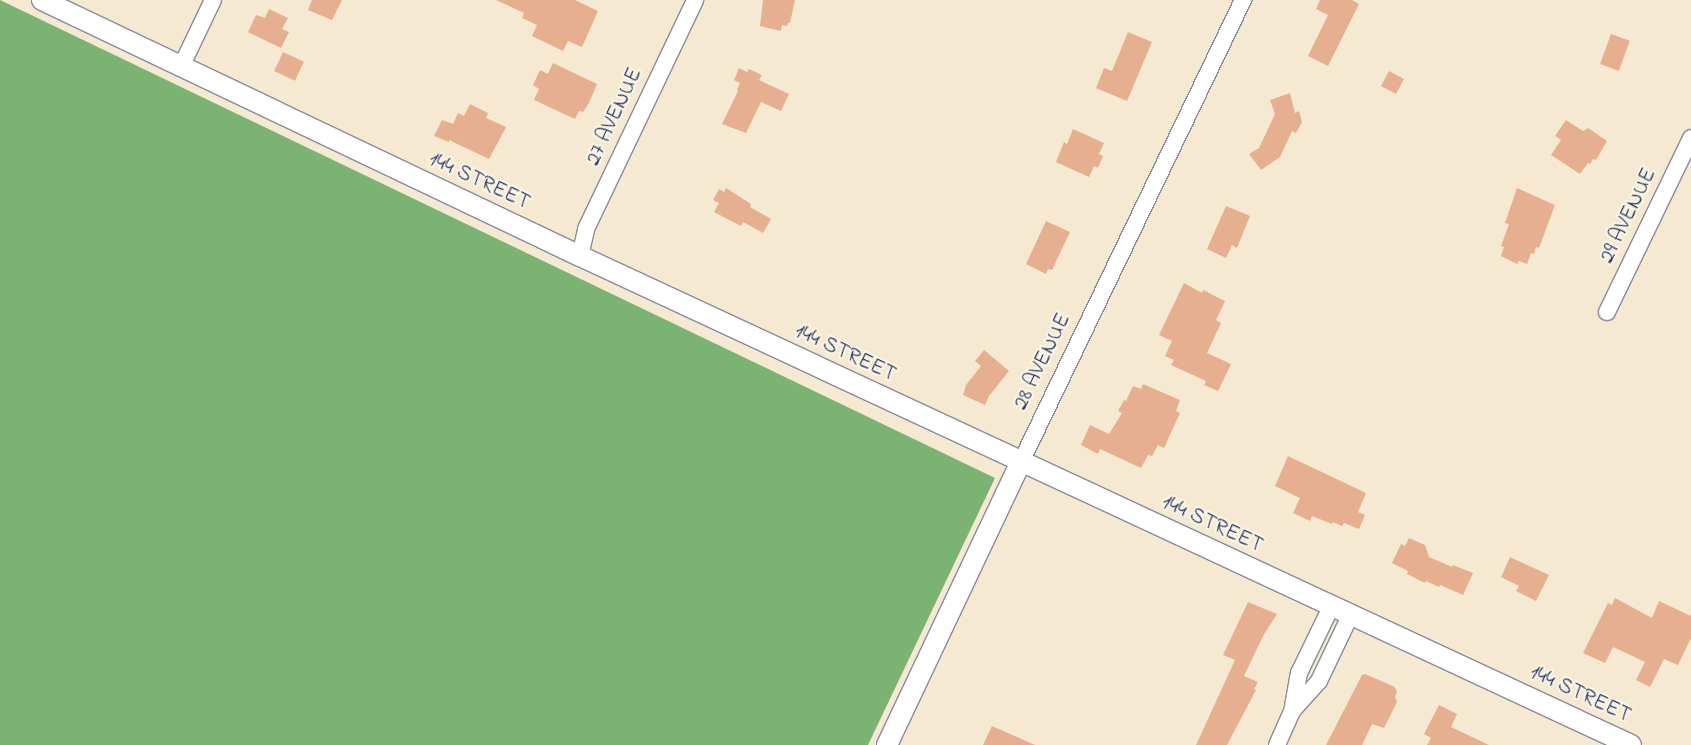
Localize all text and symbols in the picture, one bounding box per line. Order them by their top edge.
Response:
street label: 27 AVENUE [581,64,649,170]
street label: 144 STREET [424,147,534,217]
street label: 29 AVENUE [1595,164,1663,268]
street label: 28 AVENUE [1008,309,1078,415]
street label: 144 STREET [790,319,900,389]
street label: 144 STREET [1157,490,1267,560]
street label: 144 STREET [1525,660,1635,730]

